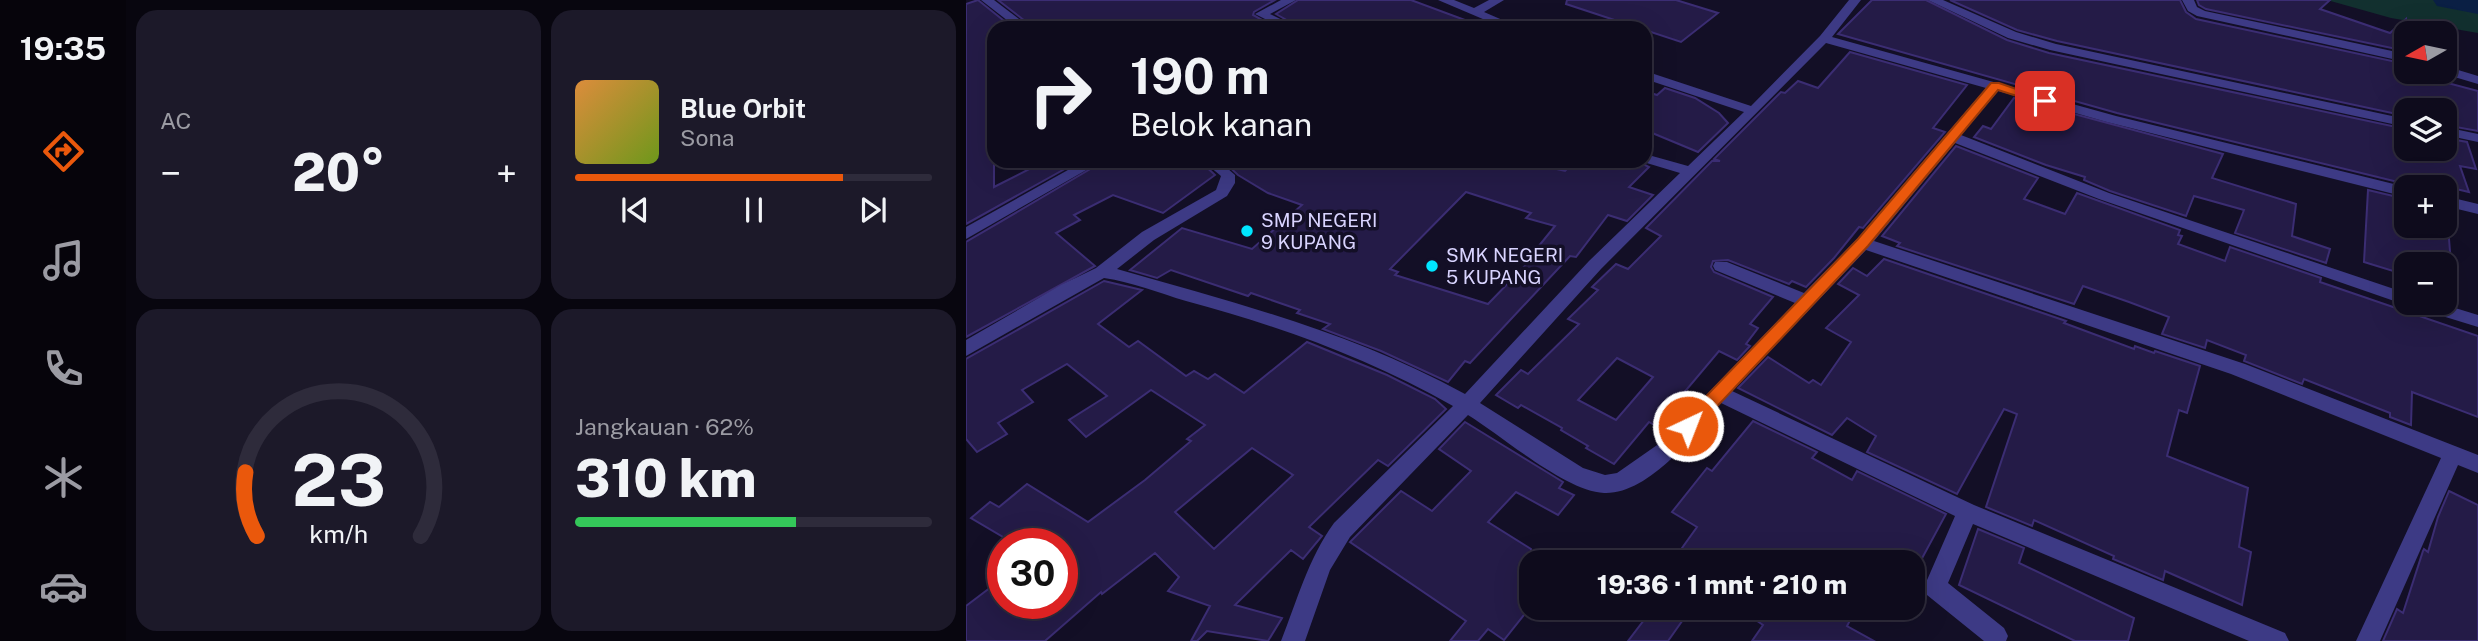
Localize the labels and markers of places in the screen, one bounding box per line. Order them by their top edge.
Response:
pin [2015,71,2075,131]
place label: SMP NEGERI 9 KUPANG [1261,209,1377,253]
marker: SMP NEGERI 9 KUPANG [1239,223,1255,239]
place label: SMK NEGERI 5 KUPANG [1446,244,1563,288]
marker: SMK NEGERI 5 KUPANG [1424,258,1440,274]

